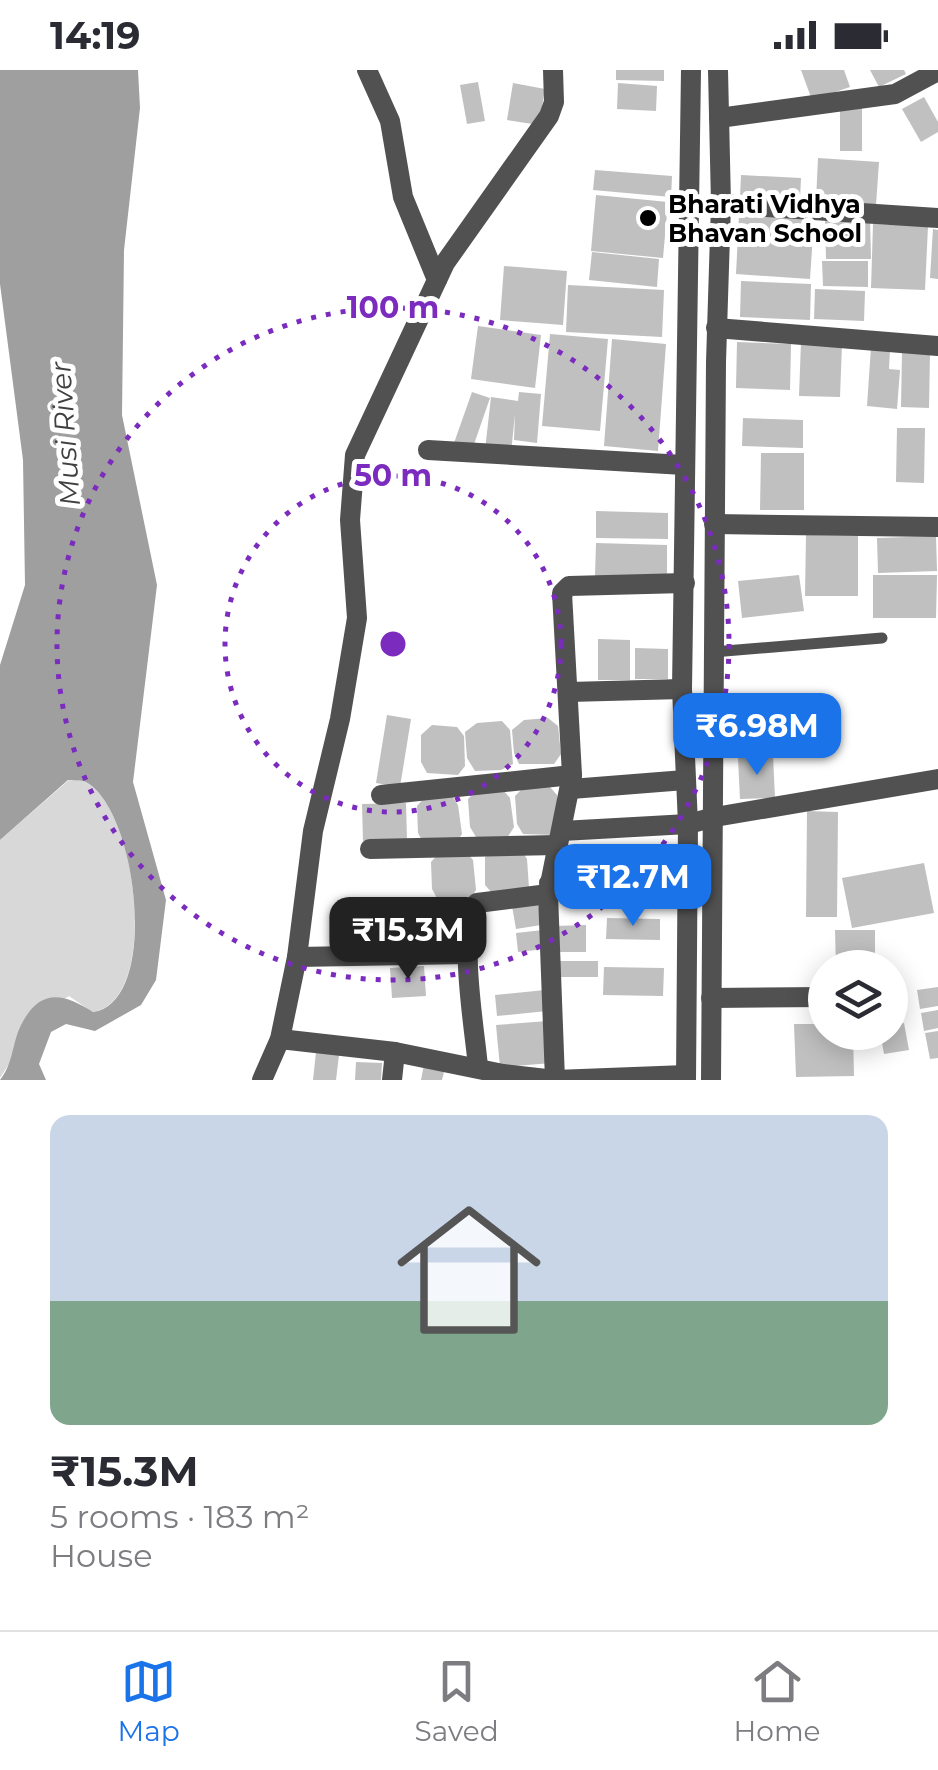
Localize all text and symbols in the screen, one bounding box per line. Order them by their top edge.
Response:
text: 14:19 [50,12,140,59]
place label: Bharati Vidhya Bhavan School [668,189,862,248]
marker: Bharati Vidhya Bhavan School [637,207,659,229]
text: 100 m [347,289,439,326]
water label: Musi River [43,360,87,507]
text: 50 m [354,457,432,494]
centre of rings [375,626,411,662]
pin: ₹6.98M [676,693,838,778]
text: ₹6.98M [695,706,819,745]
pin: ₹12.7M [552,844,714,929]
text: ₹12.7M [576,857,690,896]
pin: ₹15.3M [327,897,489,982]
text: ₹15.3M [351,910,465,949]
map controls [808,950,908,1050]
button: layers [808,950,908,1050]
icon: home [379,1180,559,1360]
text: ₹15.3M [50,1445,199,1497]
text: 5 rooms · 183 m² [50,1497,310,1536]
text: House [50,1536,153,1575]
tab: Map [117,1654,180,1748]
tab: Saved [415,1654,499,1748]
tab: Home [734,1654,821,1748]

